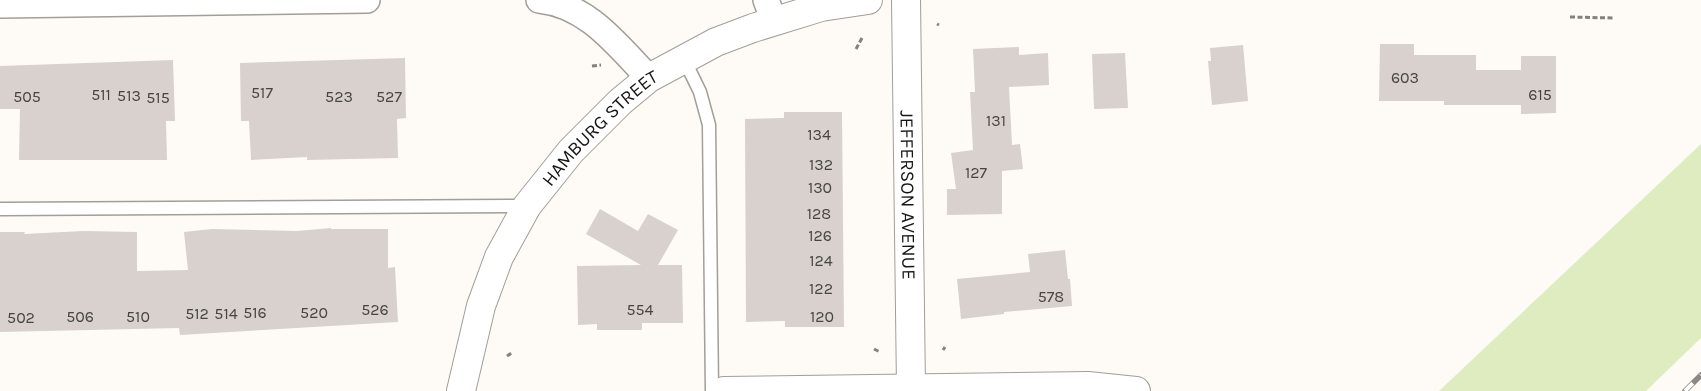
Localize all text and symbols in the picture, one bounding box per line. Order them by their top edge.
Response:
street label: HAMBURG STREET [538,65,662,191]
house number: 603 [1391,68,1419,87]
house number: 517 [251,83,273,102]
house number: 511 [91,85,111,104]
house number: 615 [1528,85,1552,104]
house number: 513 [117,86,141,105]
house number: 505 [13,87,41,106]
house number: 523 [325,87,353,106]
house number: 527 [376,87,402,106]
house number: 515 [146,88,170,107]
street label: JEFFERSON AVENUE [895,110,920,280]
house number: 131 [986,111,1006,130]
house number: 134 [807,125,831,144]
house number: 132 [809,155,833,174]
house number: 127 [965,163,988,182]
house number: 130 [808,178,832,197]
house number: 128 [807,204,831,223]
house number: 126 [808,226,832,245]
house number: 124 [809,251,833,270]
house number: 122 [809,279,833,298]
house number: 578 [1038,287,1064,306]
house number: 526 [361,300,389,319]
house number: 554 [627,300,654,319]
house number: 516 [243,303,267,322]
house number: 520 [300,303,328,322]
house number: 512 [185,304,209,323]
house number: 514 [214,304,238,323]
house number: 506 [66,307,94,326]
house number: 510 [126,307,150,326]
house number: 120 [810,307,834,326]
house number: 502 [7,308,35,327]

